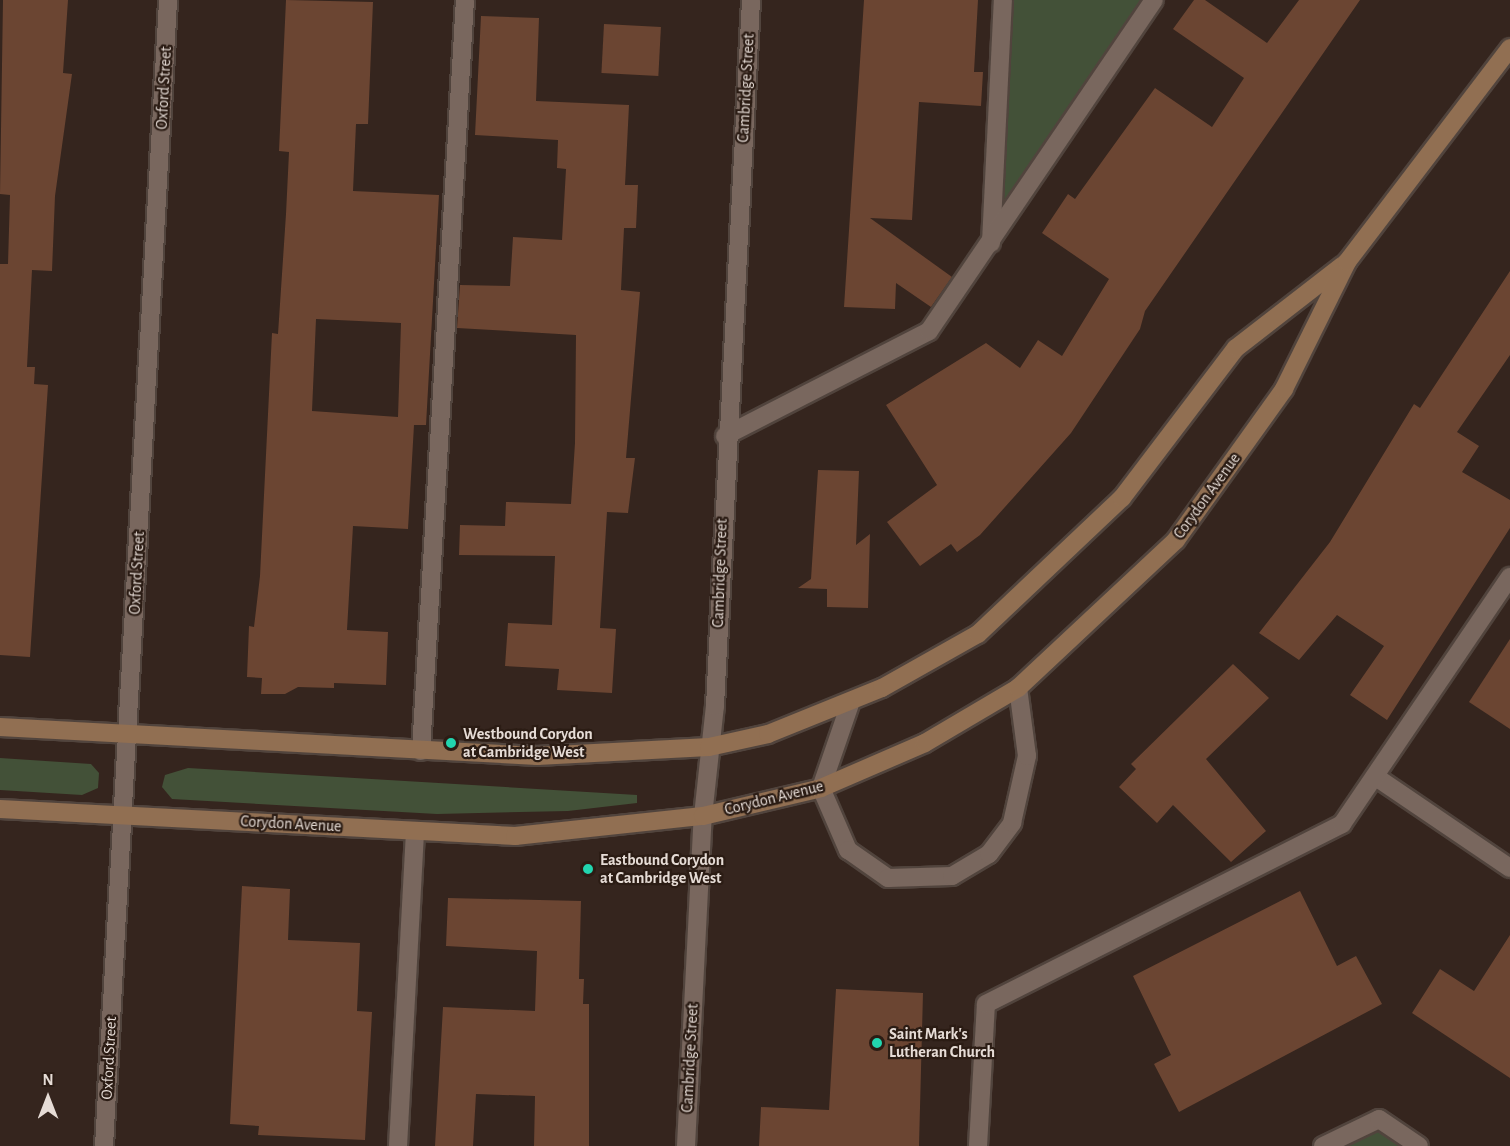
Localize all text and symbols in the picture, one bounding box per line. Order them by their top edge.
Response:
street label: Cambridge Street [734,33,758,143]
street label: Oxford Street [152,46,176,130]
street label: Corydon Avenue [1169,449,1245,543]
street label: Cambridge Street [709,518,731,628]
street label: Oxford Street [125,531,149,615]
place label: Westbound Corydon at Cambridge West [463,724,593,762]
marker: Westbound Corydon at Cambridge West [444,736,458,750]
street label: Corydon Avenue [723,776,825,820]
street label: Corydon Avenue [240,812,342,836]
place label: Eastbound Corydon at Cambridge West [600,850,724,888]
marker: Eastbound Corydon at Cambridge West [581,862,595,876]
street label: Cambridge Street [678,1003,702,1113]
street label: Oxford Street [97,1016,121,1100]
place label: Saint Mark's Lutheran Church [889,1024,995,1062]
marker: Saint Mark's Lutheran Church [870,1036,884,1050]
north arrow [18,1068,78,1128]
text: N [42,1072,54,1088]

